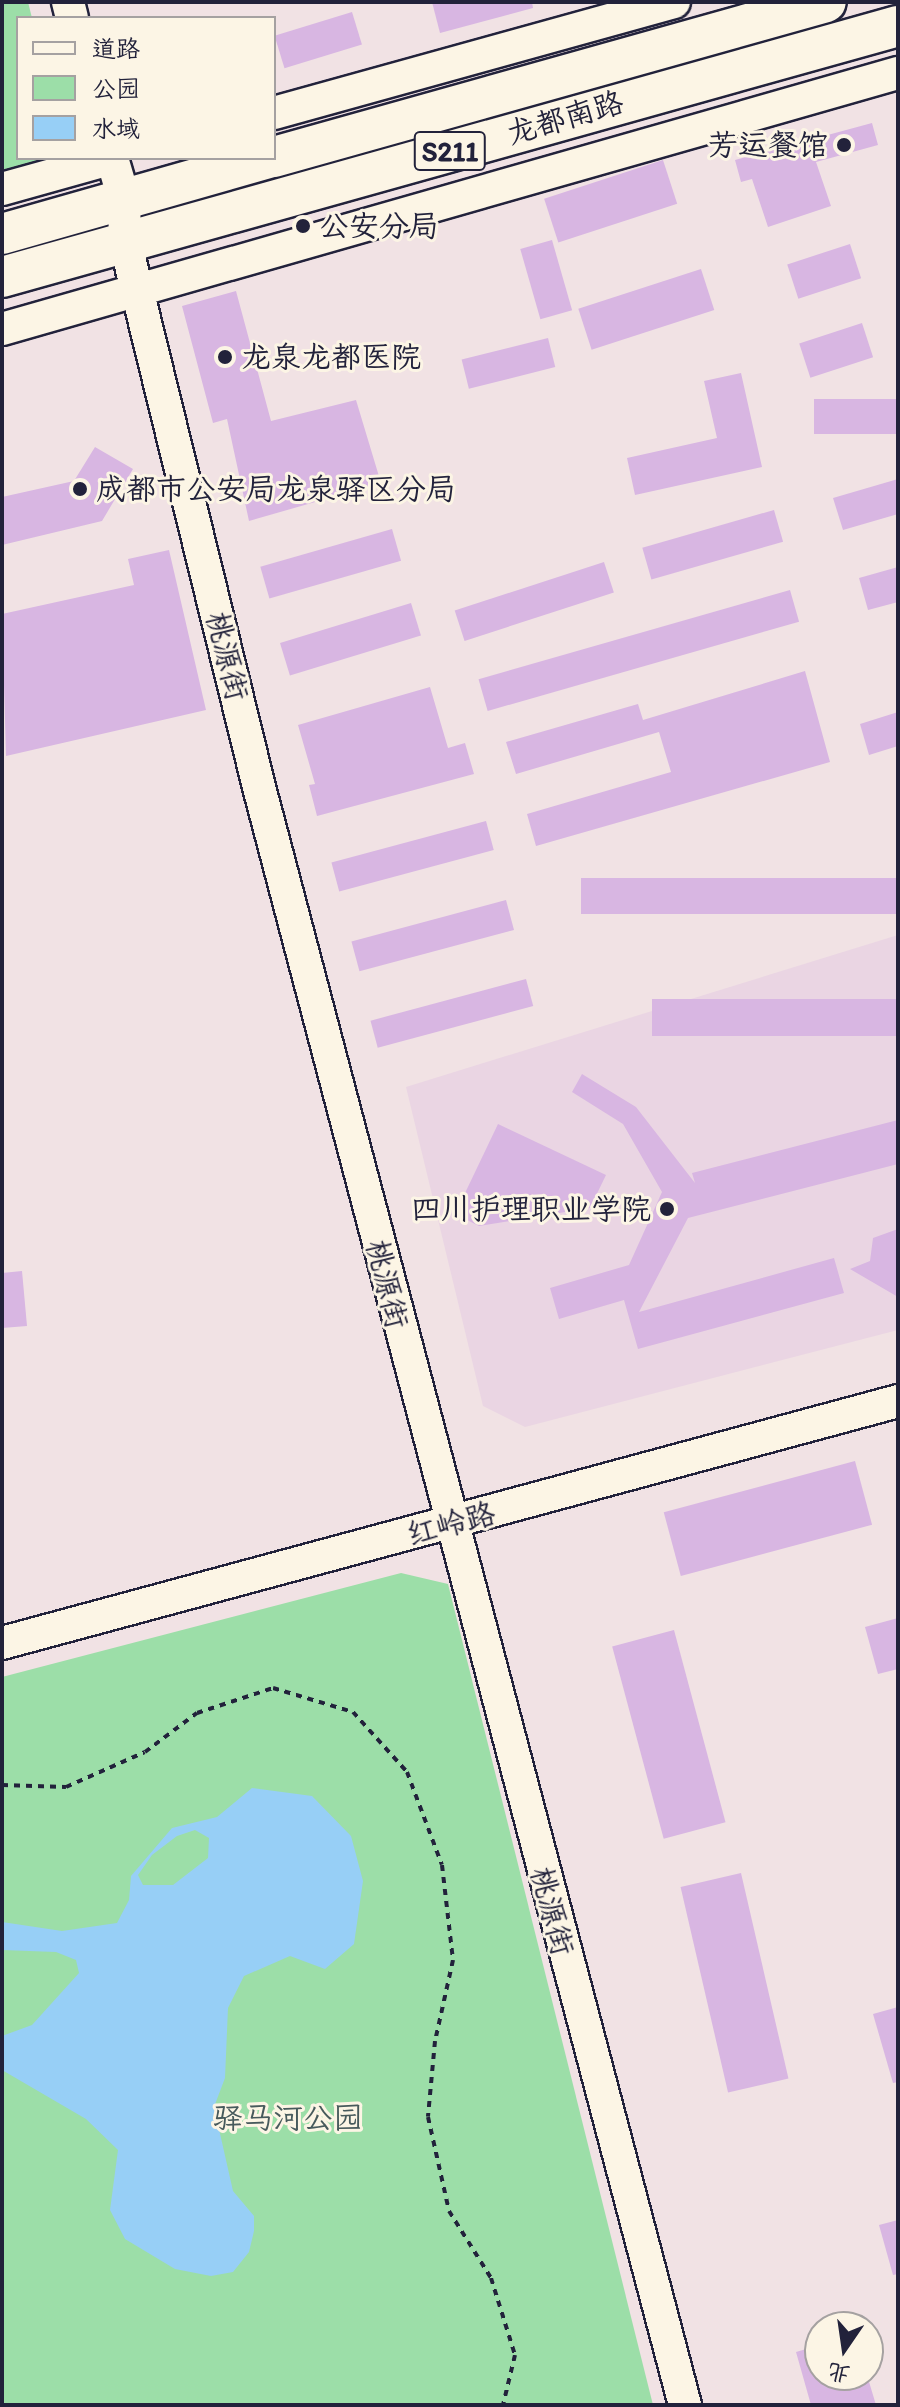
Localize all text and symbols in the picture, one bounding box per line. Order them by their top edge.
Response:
legend [16,16,276,160]
text: 道路 [92,34,140,63]
text: 公园 [92,74,140,103]
street label: 龙都南路 [502,84,628,152]
text: 水域 [92,114,140,143]
road number: S211 [412,127,488,175]
place label: 芳运餐馆 [708,127,828,163]
marker: 芳运餐馆 [835,136,853,154]
place label: 公安分局 [319,208,439,244]
marker: 公安分局 [294,217,312,235]
place label: 龙泉龙都医院 [241,339,421,375]
marker: 龙泉龙都医院 [216,348,234,366]
place label: 成都市公安局龙泉驿区分局 [96,471,456,507]
marker: 成都市公安局龙泉驿区分局 [71,480,89,498]
street label: 桃源街 [199,608,255,704]
place label: 四川护理职业学院 [411,1191,651,1227]
marker: 四川护理职业学院 [658,1200,676,1218]
street label: 桃源街 [359,1236,415,1332]
street label: 红岭路 [403,1495,499,1553]
street label: 桃源街 [523,1863,581,1959]
park label: 驿马河公园 [213,2100,363,2136]
north arrow [804,2311,884,2391]
text: 北 [825,2357,853,2389]

